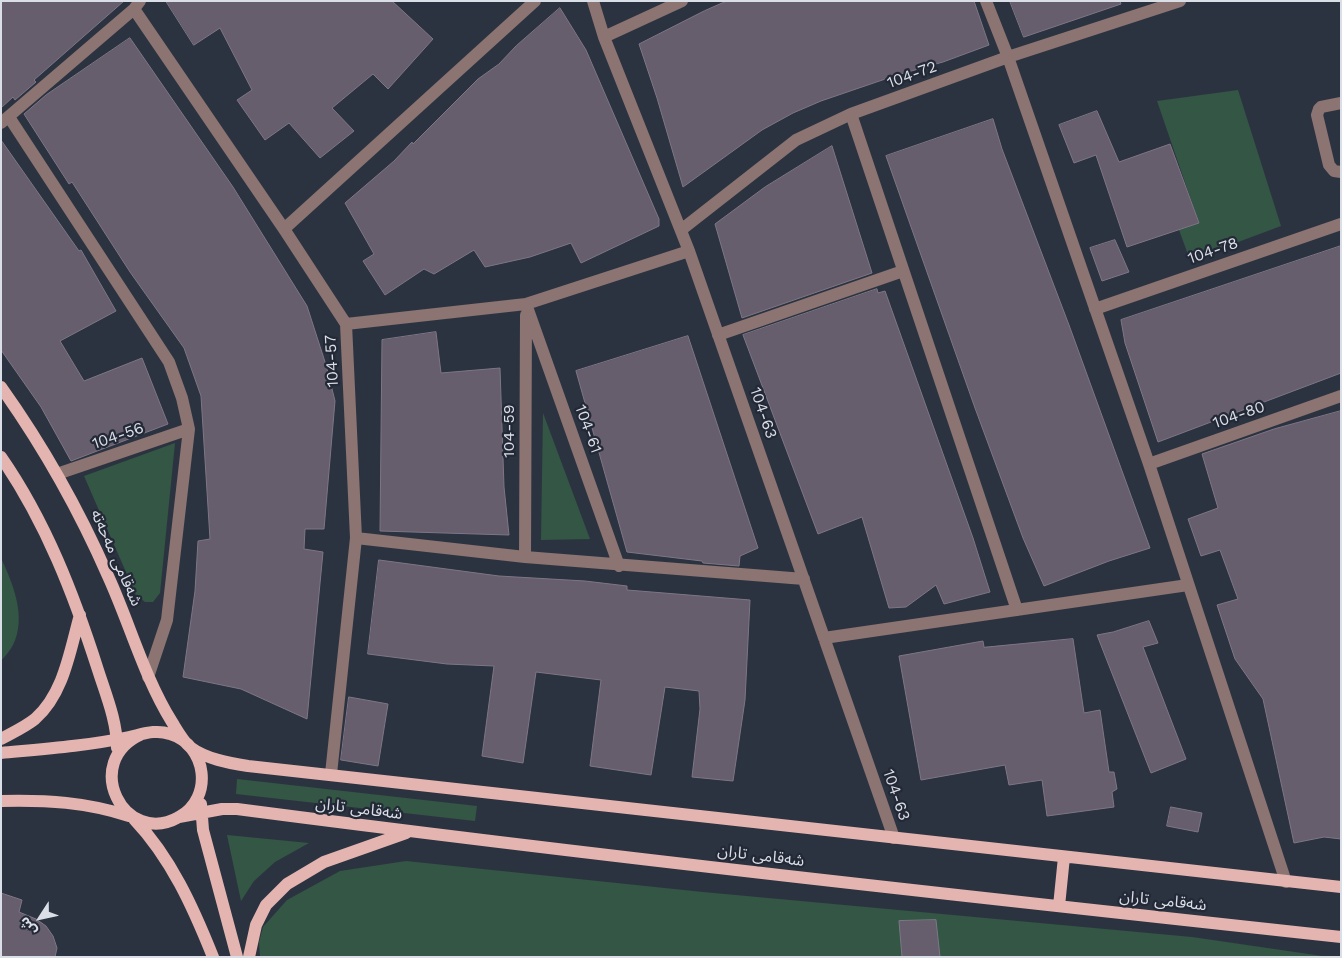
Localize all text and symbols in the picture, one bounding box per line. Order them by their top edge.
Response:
street label: 104-72 [885,57,939,93]
street label: 104-78 [1185,234,1241,268]
street label: 104-57 [321,334,343,388]
street label: 104-63 [745,385,781,441]
street label: 104-80 [1210,397,1268,433]
street label: 104-61 [570,402,606,456]
street label: 104-59 [499,404,519,458]
street label: 104-56 [90,418,146,454]
street label: شەقامی مەحەتە [86,507,146,609]
street label: 104-63 [878,767,914,823]
street label: شەقامی تاران [314,794,404,824]
street label: شەقامی تاران [716,841,806,871]
street label: شەقامی تاران [1119,887,1207,915]
north arrow [15,893,65,943]
text: ش [16,914,40,939]

